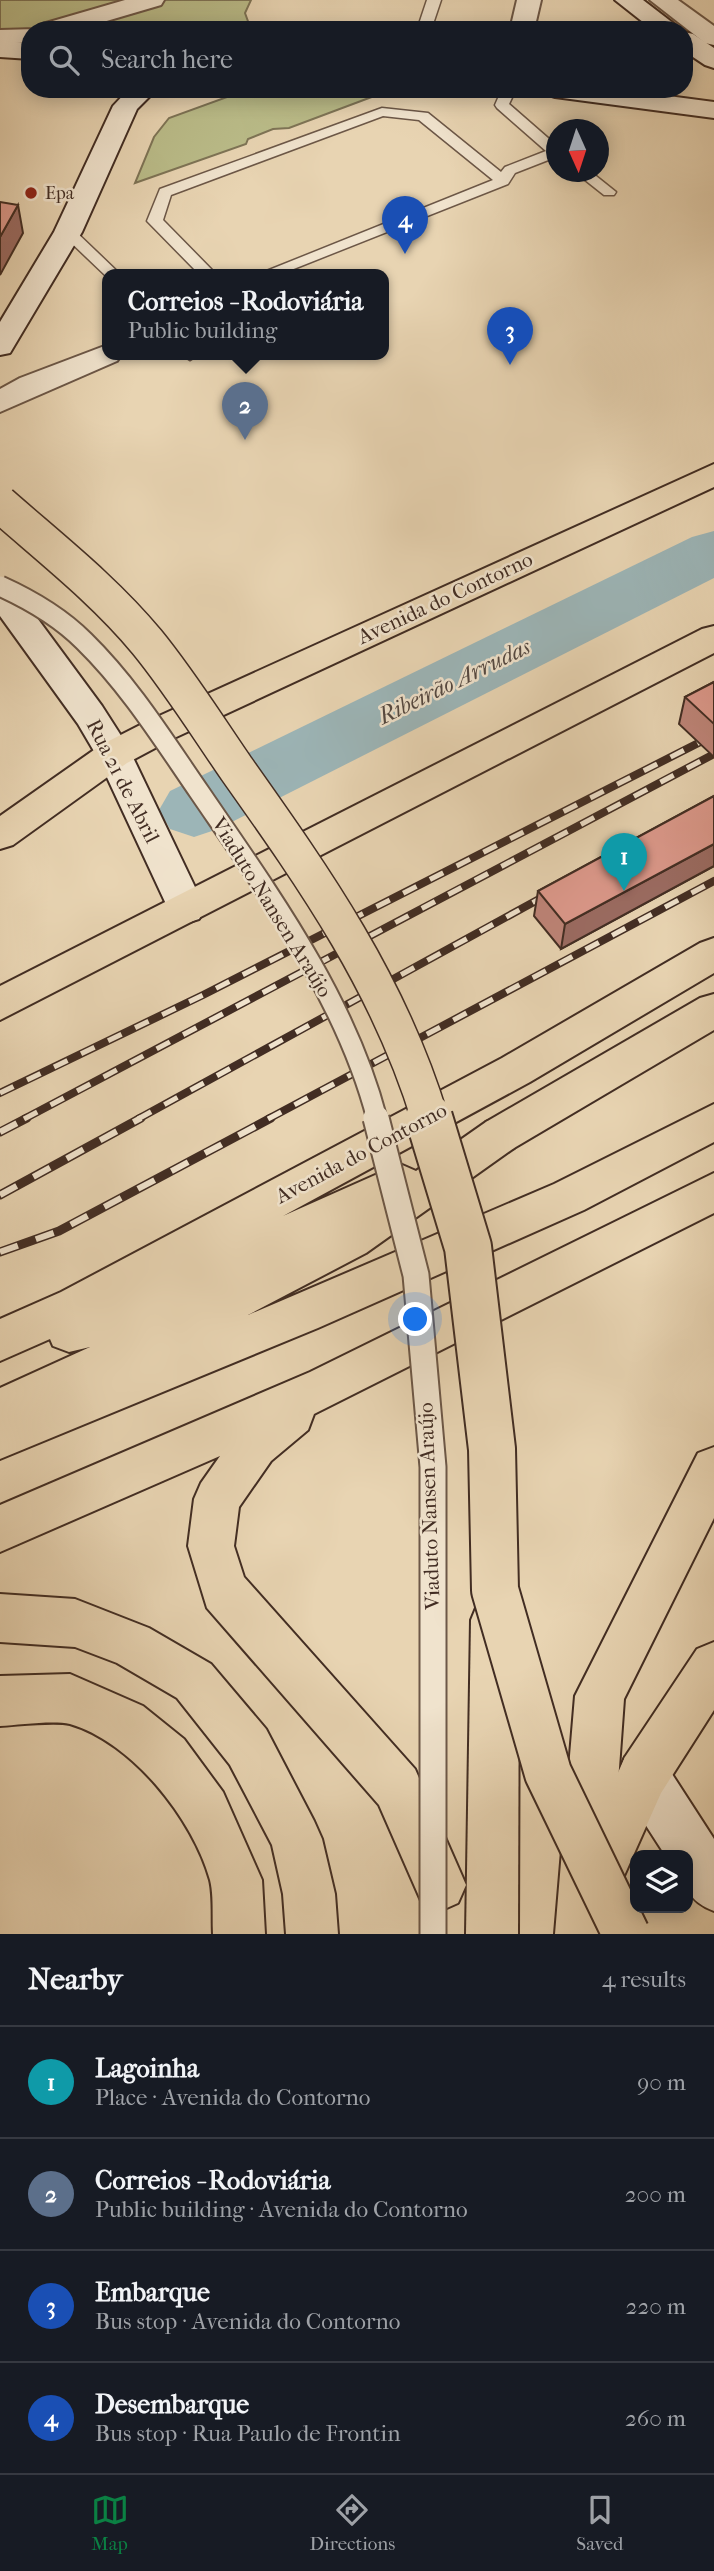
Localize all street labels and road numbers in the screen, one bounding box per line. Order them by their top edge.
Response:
street label: Avenida do Contorno [353,547,536,650]
street label: Rua 21 de Abril [82,715,165,847]
street label: Viaduto Nansen Araújo [206,812,337,1001]
street label: Avenida do Contorno [270,1098,451,1209]
street label: Viaduto Nansen Araújo [413,1402,445,1611]

